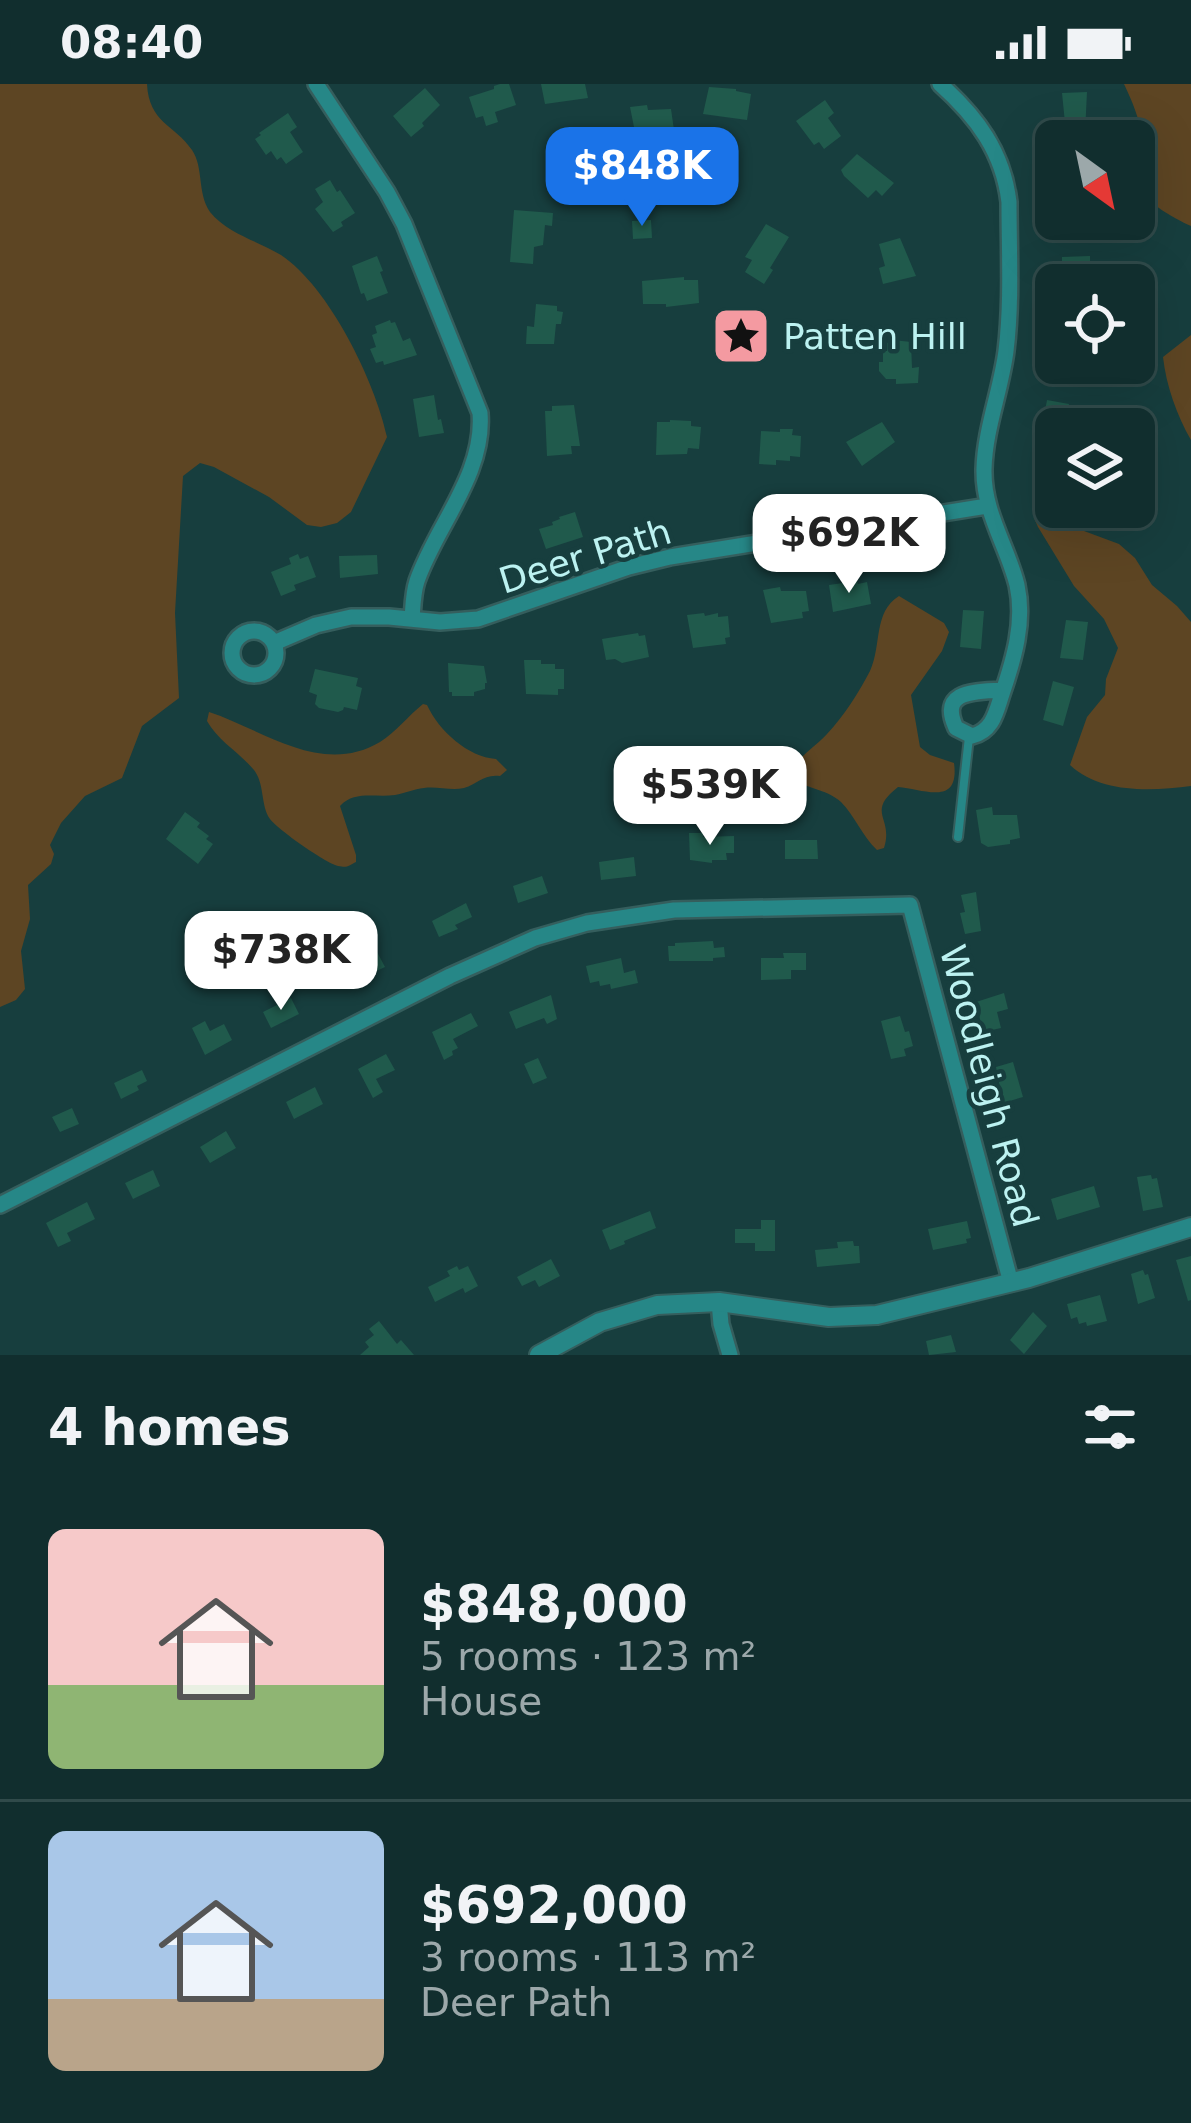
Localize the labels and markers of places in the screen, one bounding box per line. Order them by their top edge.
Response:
pin: $848K [558,127,726,229]
place icon: Patten Hill [710,305,772,367]
place label: Patten Hill [783,316,967,357]
pin: $692K [765,494,933,596]
pin: $539K [626,746,794,848]
pin: $738K [197,911,365,1013]

